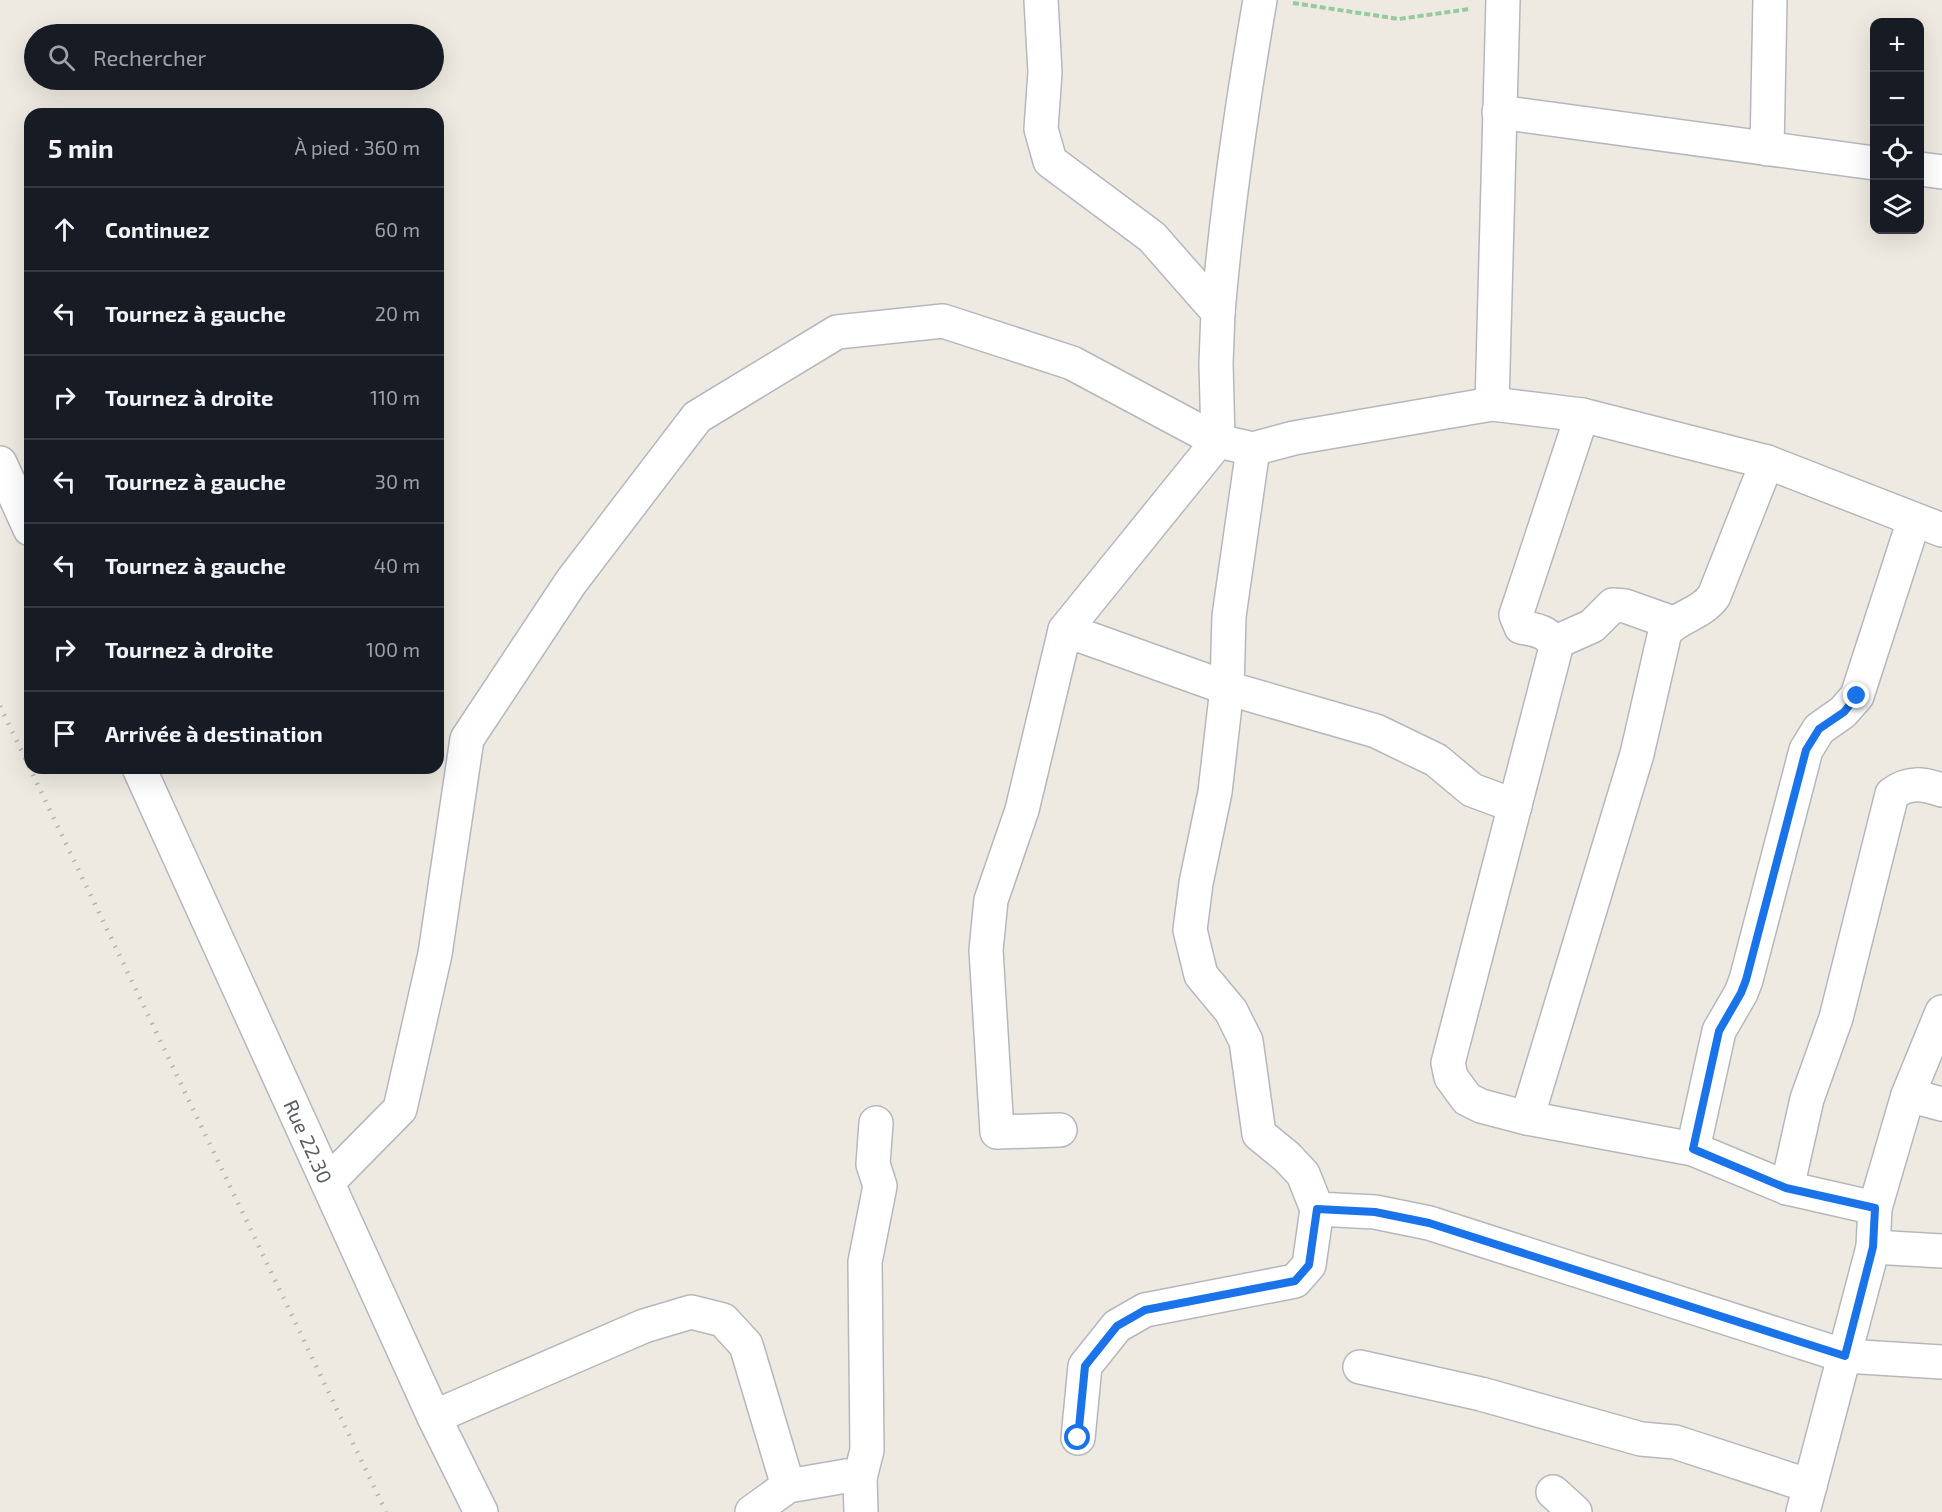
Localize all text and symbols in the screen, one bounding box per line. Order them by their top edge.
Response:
map controls [1870,18,1924,234]
button: + [1870,18,1924,72]
search box [24,24,444,90]
icon: search [45,41,78,74]
text: Rechercher [93,44,206,70]
button: − [1870,72,1924,126]
button: locate [1870,126,1924,180]
text: 5 min [48,132,114,163]
text: À pied · 360 m [295,135,420,159]
button: layers [1870,180,1924,234]
icon: ahead [48,213,81,246]
text: Continuez [105,216,209,242]
text: 60 m [375,217,420,241]
icon: left [48,297,81,330]
text: Tournez à gauche [105,300,286,326]
text: 20 m [375,301,420,325]
icon: right [48,381,81,414]
text: Tournez à droite [105,384,274,410]
text: 110 m [370,385,420,409]
icon: left [48,465,81,498]
text: Tournez à gauche [105,468,286,494]
text: 30 m [375,469,420,493]
icon: left [48,549,81,582]
text: Tournez à gauche [105,552,286,578]
text: 40 m [374,553,420,577]
icon: right [48,633,81,666]
text: Tournez à droite [105,636,274,662]
text: 100 m [366,637,420,661]
route end [1843,682,1869,708]
icon: arrive [48,717,81,750]
text: Arrivée à destination [105,720,323,746]
street label: Rue 22.30 [279,1096,338,1187]
route start [1064,1424,1090,1450]

